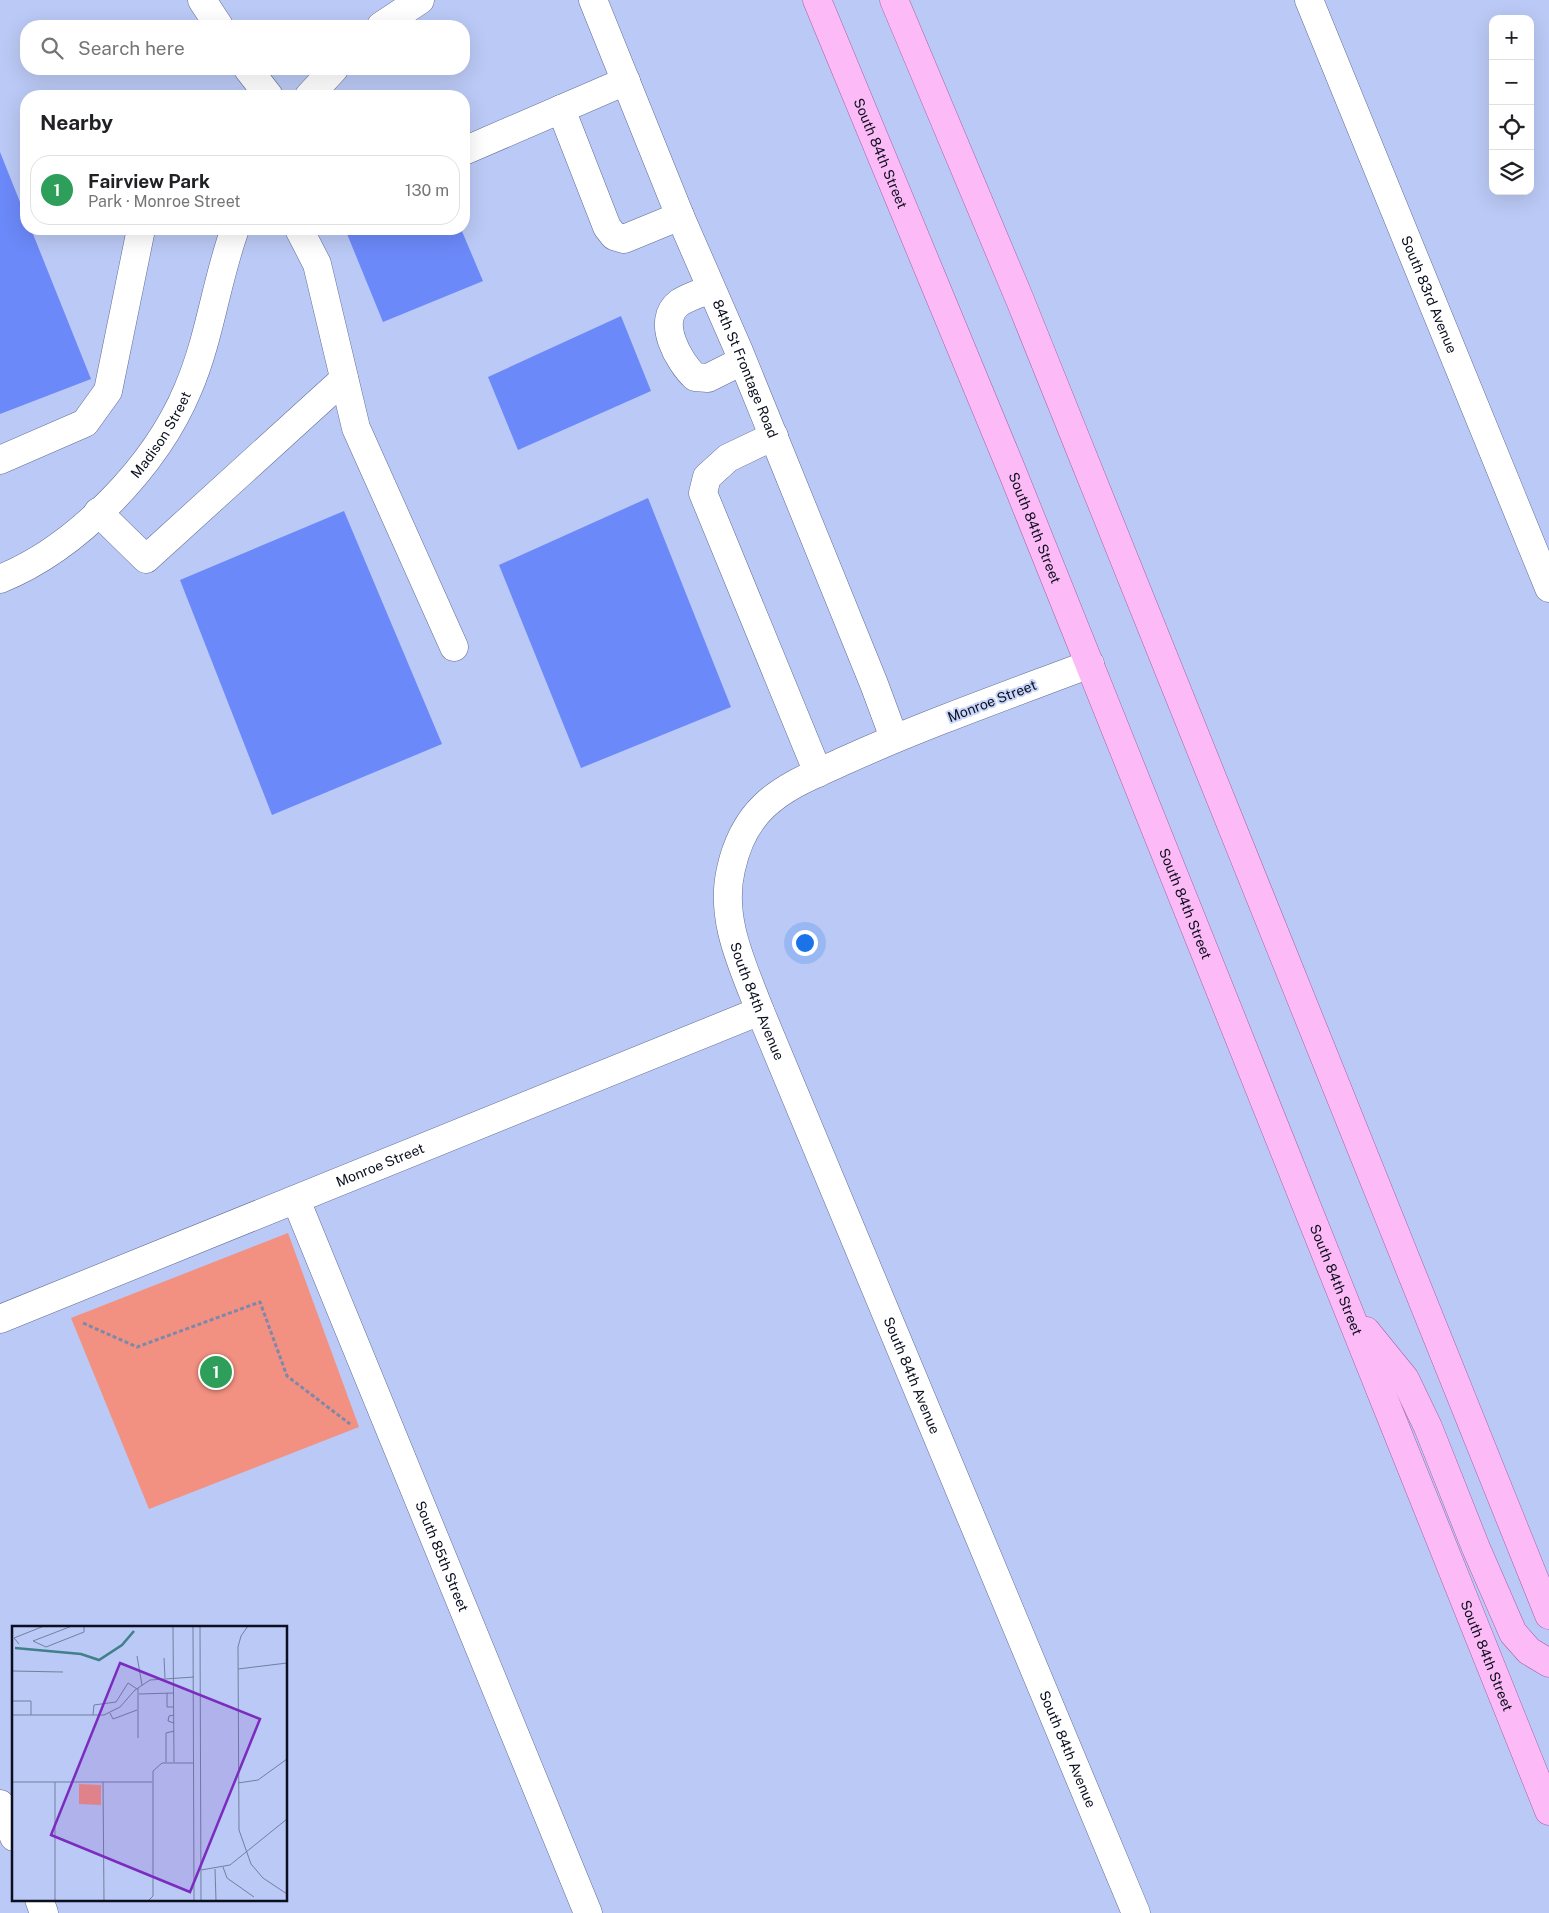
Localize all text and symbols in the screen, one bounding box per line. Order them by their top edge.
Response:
map controls [1489,15,1534,195]
button: + [1489,15,1534,60]
search box [20,20,470,75]
icon: search [38,34,66,62]
text: Search here [78,37,185,59]
button: − [1489,60,1534,105]
street label: South 84th Street [851,96,910,211]
button: locate [1489,105,1534,150]
text: Nearby [40,110,113,135]
button: layers [1489,150,1534,195]
text: Fairview Park [88,170,210,192]
text: 1 [54,181,60,200]
text: 130 m [405,181,449,200]
text: Park · Monroe Street [88,192,241,211]
street label: South 83rd Avenue [1398,233,1460,356]
street label: 84th St Frontage Road [709,297,781,440]
street label: Madison Street [128,389,194,481]
street label: South 84th Street [1005,470,1064,586]
street label: Monroe Street [945,677,1039,725]
street label: South 84th Street [1156,846,1215,962]
your location [792,930,818,956]
street label: South 84th Avenue [727,940,788,1063]
street label: Monroe Street [334,1140,426,1190]
street label: South 84th Street [1307,1222,1365,1338]
street label: South 84th Avenue [880,1314,943,1436]
pin: 1 [200,1353,232,1391]
street label: South 85th Street [412,1499,472,1614]
street label: South 84th Street [1457,1598,1516,1713]
inset map [12,1626,288,1900]
street label: South 84th Avenue [1036,1688,1099,1810]

